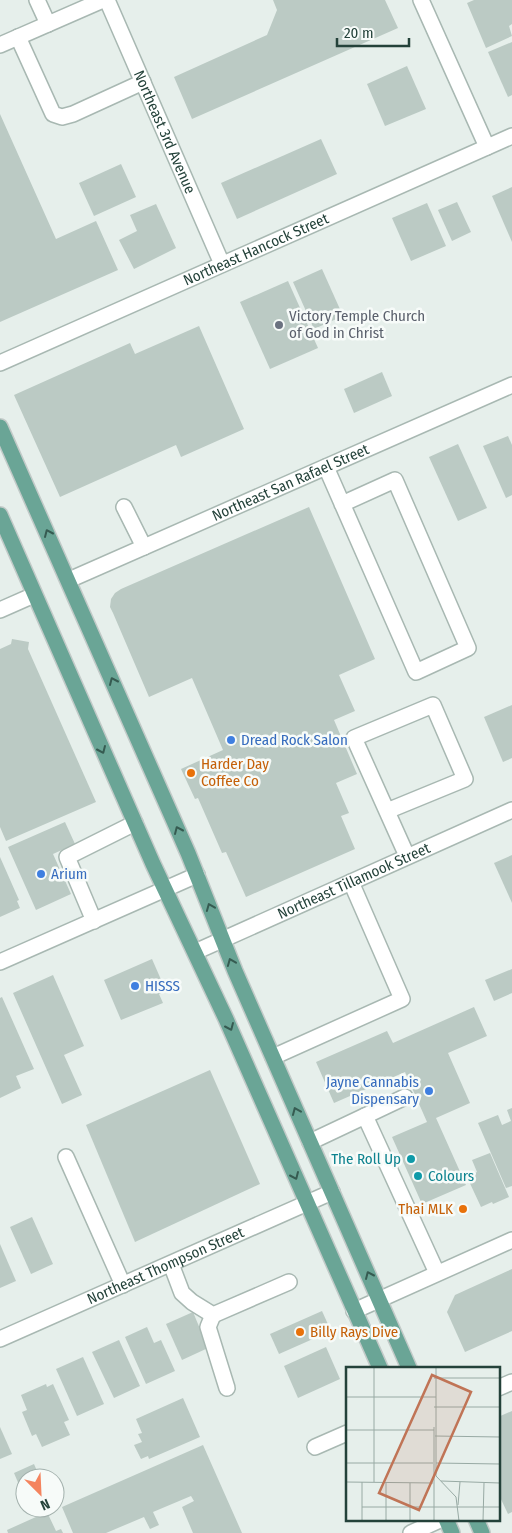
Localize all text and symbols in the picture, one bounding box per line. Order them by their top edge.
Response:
scale bar [337,15,410,47]
text: 20 m [344,24,374,42]
street label: Northeast 3rd Avenue [130,68,199,196]
street label: Northeast Hancock Street [181,209,331,290]
place label: Victory Temple Church of God in Christ [289,307,425,342]
marker: Victory Temple Church of God in Christ [273,319,285,331]
street label: Northeast San Rafael Street [209,440,372,525]
one-way arrow [43,529,54,538]
one-way arrow [109,677,120,686]
place label: Dread Rock Salon [241,731,348,749]
marker: Dread Rock Salon [225,734,237,746]
one-way arrow [96,745,107,754]
place label: Harder Day Coffee Co [201,755,269,790]
marker: Harder Day Coffee Co [185,767,197,779]
one-way arrow [174,826,185,835]
street label: Northeast Tillamook Street [275,839,433,923]
place label: Arium [51,865,87,883]
marker: Arium [35,868,47,880]
one-way arrow [205,903,216,912]
one-way arrow [227,958,237,966]
place label: HISSS [145,977,180,995]
marker: HISSS [129,980,141,992]
one-way arrow [223,1022,234,1031]
place label: Jayne Cannabis Dispensary [326,1073,419,1108]
marker: Jayne Cannabis Dispensary [423,1085,435,1097]
one-way arrow [292,1107,303,1116]
place label: The Roll Up [331,1150,401,1168]
marker: The Roll Up [405,1153,417,1165]
place label: Colours [428,1167,474,1185]
marker: Colours [412,1170,424,1182]
one-way arrow [289,1171,300,1180]
place label: Thai MLK [398,1200,453,1218]
marker: Thai MLK [457,1203,469,1215]
street label: Northeast Thompson Street [84,1223,247,1308]
one-way arrow [364,1271,375,1280]
place label: Billy Rays Dive [310,1323,398,1341]
marker: Billy Rays Dive [294,1326,306,1338]
inset map [346,1367,500,1520]
north arrow [15,1468,65,1518]
text: N [38,1495,52,1514]

